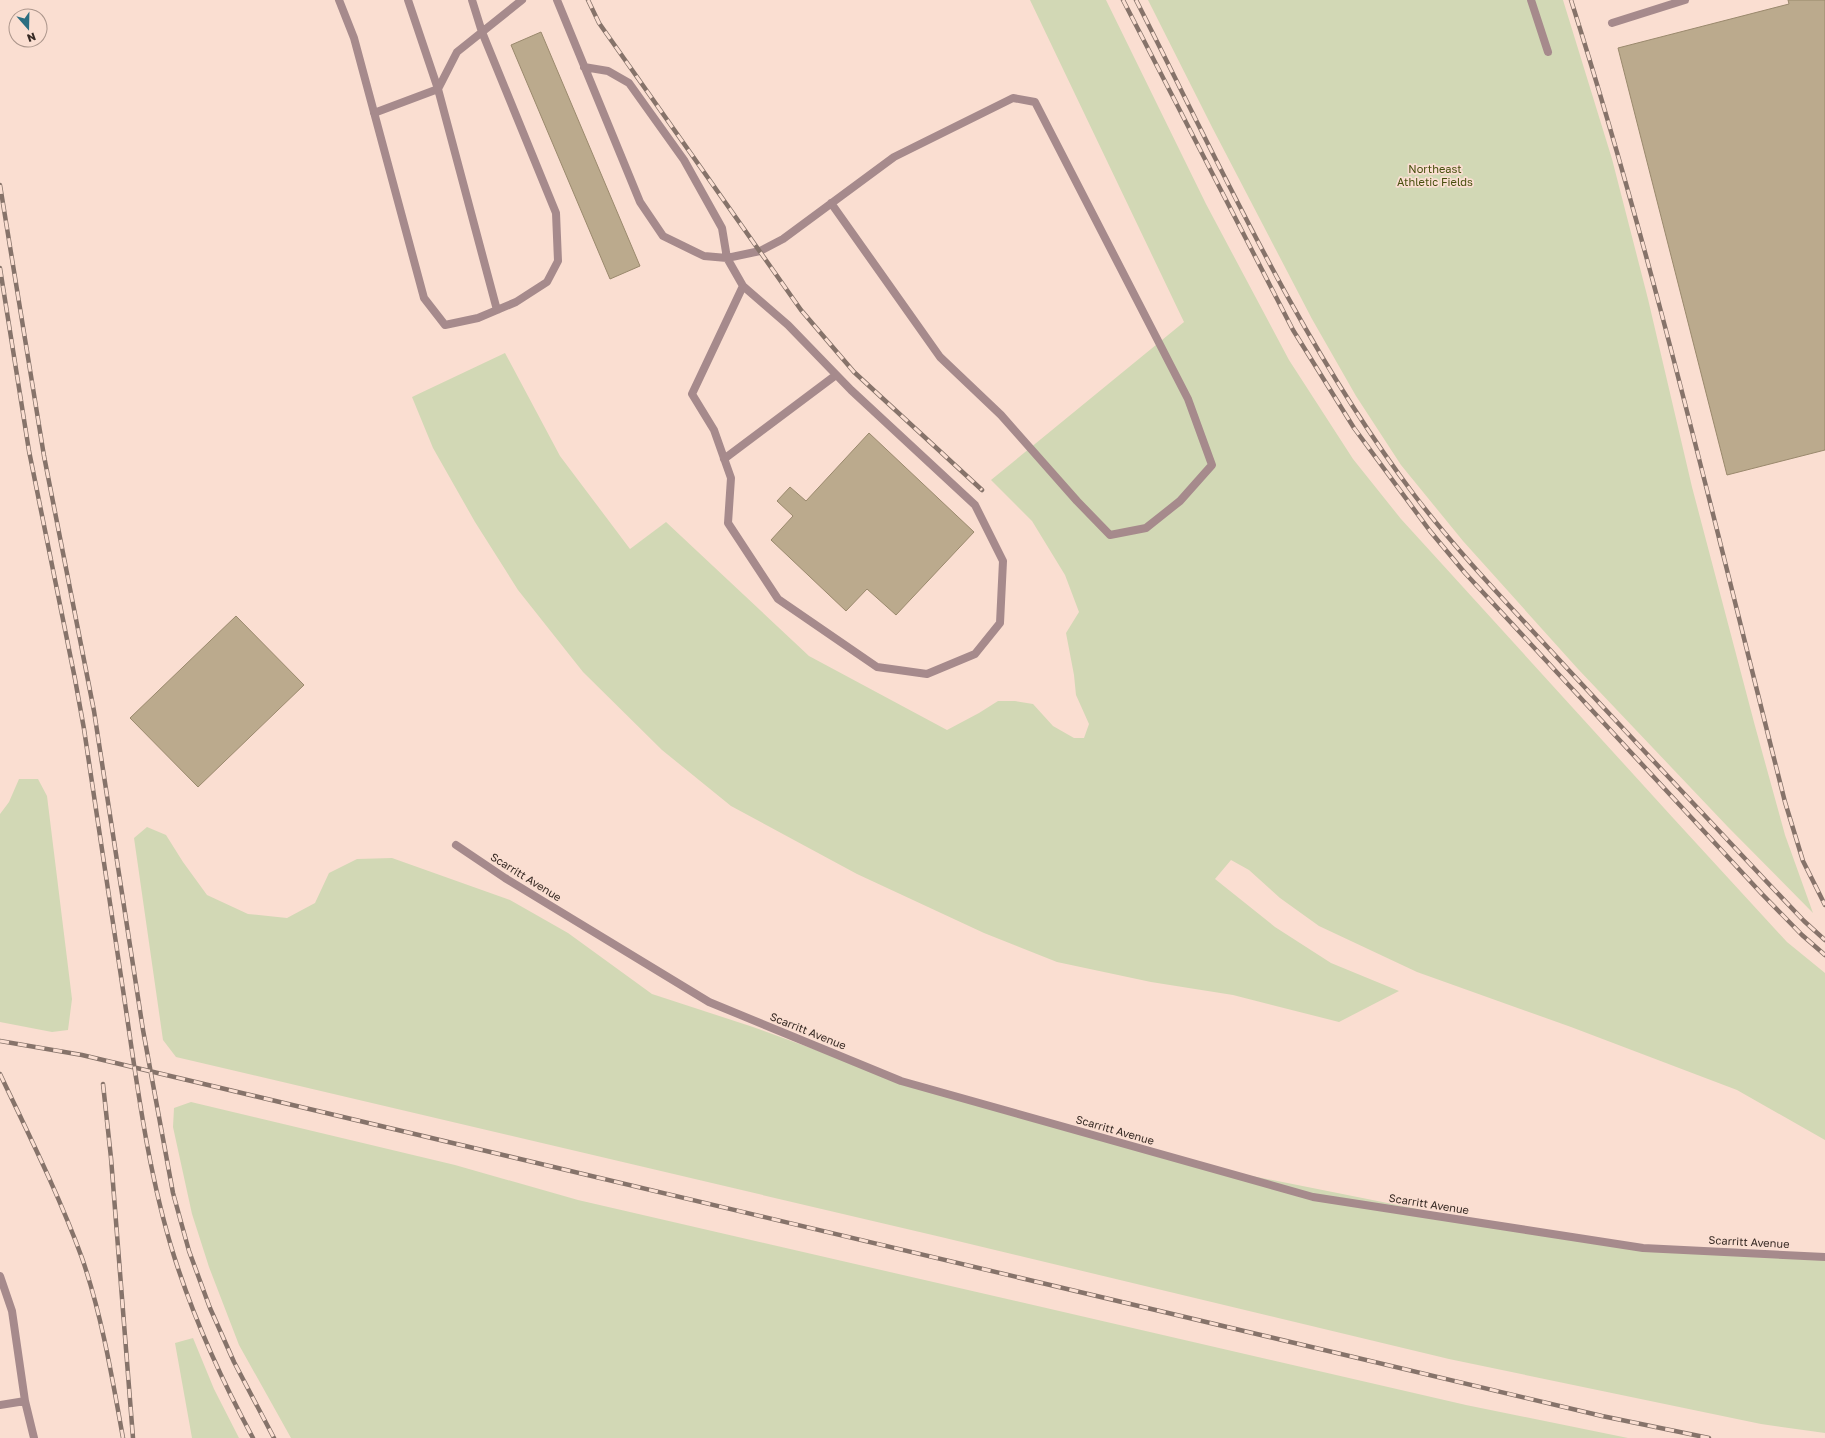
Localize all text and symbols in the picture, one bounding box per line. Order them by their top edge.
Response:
north arrow [8,8,48,48]
text: N [25,30,38,45]
park label: Northeast Athletic Fields [1397,162,1473,188]
street label: Scarritt Avenue [488,850,564,904]
street label: Scarritt Avenue [768,1009,848,1052]
street label: Scarritt Avenue [1074,1112,1156,1147]
street label: Scarritt Avenue [1388,1191,1470,1216]
street label: Scarritt Avenue [1708,1233,1790,1250]

